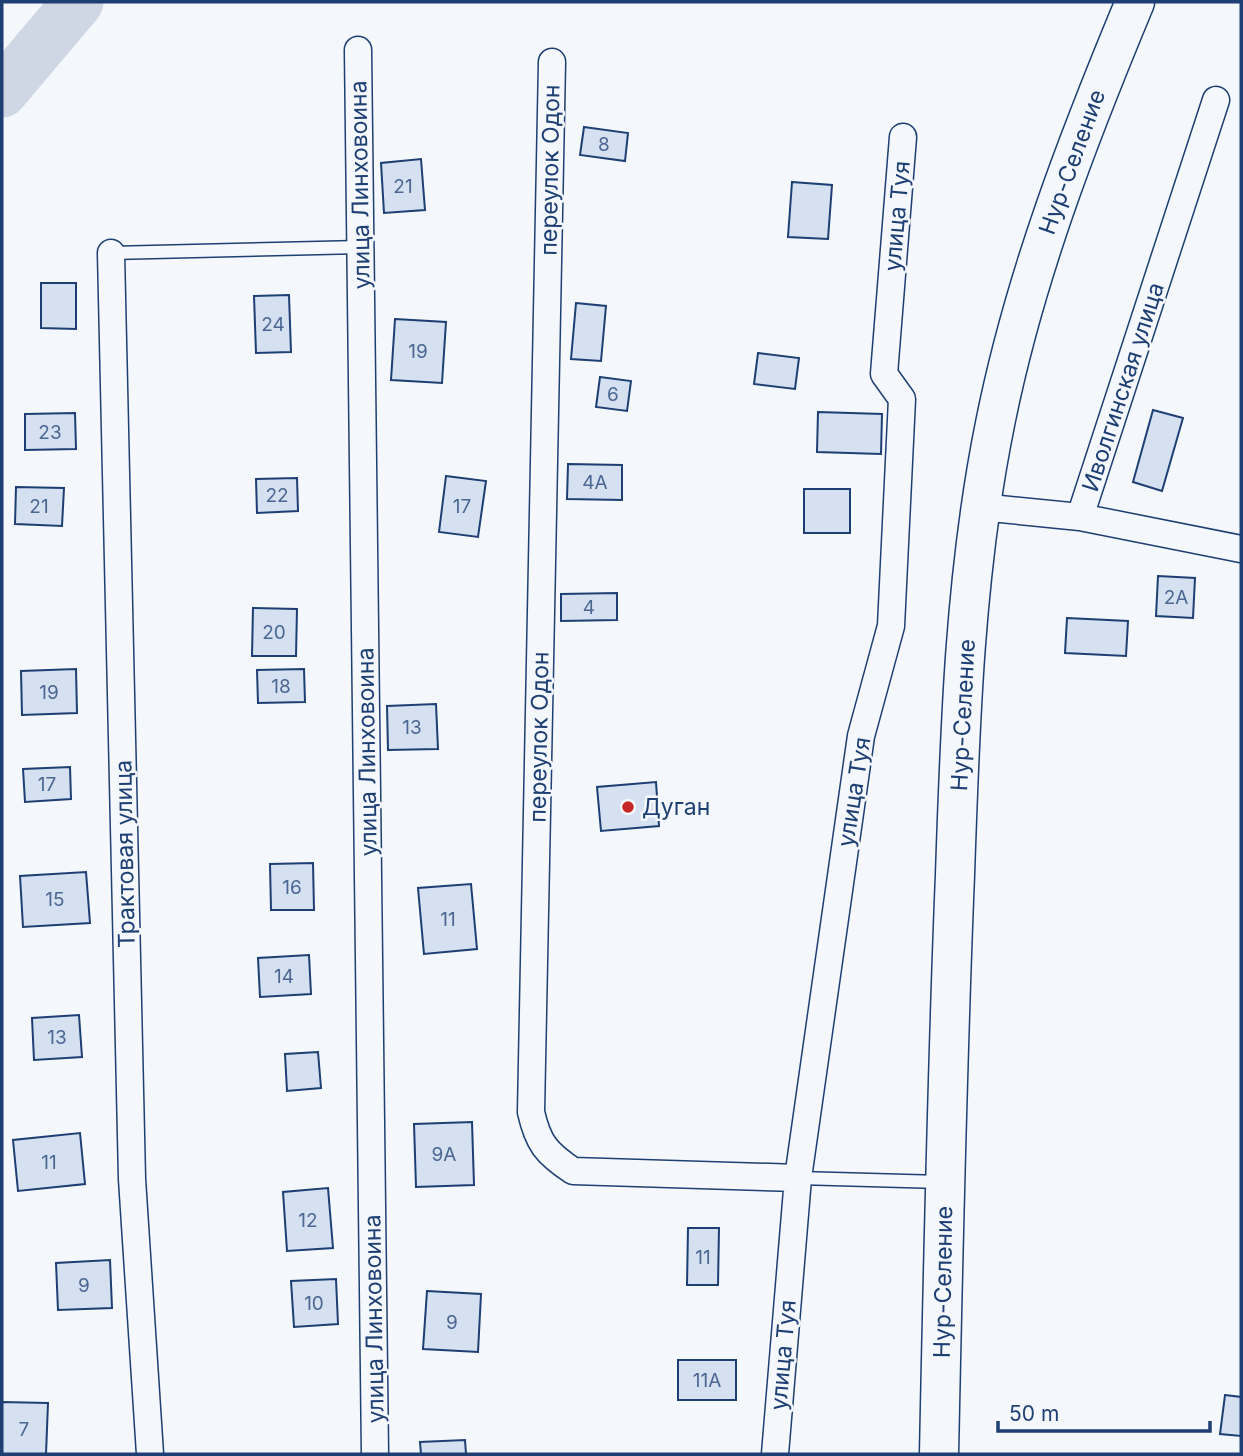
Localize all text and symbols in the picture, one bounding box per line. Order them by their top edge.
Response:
street label: улица Линховоина [344,80,376,290]
street label: переулок Одон [535,84,565,256]
street label: Нур-Селение [1033,86,1111,238]
house number: 8 [598,133,610,156]
street label: улица Туя [878,160,916,272]
house number: 21 [393,175,413,198]
street label: Иволгинская улица [1076,279,1170,495]
house number: 24 [261,313,285,336]
house number: 19 [408,340,428,363]
house number: 6 [607,383,619,406]
house number: 23 [38,421,62,444]
house number: 4А [582,471,608,494]
house number: 22 [265,484,289,507]
house number: 21 [29,495,49,518]
house number: 17 [453,495,471,518]
house number: 2А [1164,586,1188,609]
house number: 4 [583,596,595,619]
house number: 20 [262,621,286,644]
street label: Нур-Селение [945,638,981,792]
street label: улица Линховоина [351,647,383,857]
street label: переулок Одон [524,651,554,823]
house number: 18 [271,675,291,698]
house number: 19 [39,681,59,704]
house number: 13 [402,716,422,739]
street label: улица Туя [831,735,877,849]
street label: Трактовая улица [109,760,141,948]
house number: 17 [38,773,56,796]
place label: Дуган [642,793,710,821]
marker: Дуган [620,799,636,815]
house number: 16 [282,876,302,899]
house number: 15 [45,888,65,911]
house number: 11 [440,908,456,931]
house number: 14 [274,965,294,988]
house number: 13 [47,1026,67,1049]
house number: 9А [432,1143,456,1166]
house number: 11 [41,1151,57,1174]
street label: Нур-Селение [928,1206,958,1358]
house number: 12 [298,1209,318,1232]
street label: улица Линховоина [358,1214,390,1424]
house number: 11 [695,1246,711,1269]
house number: 9 [78,1274,90,1297]
house number: 10 [304,1292,324,1315]
street label: улица Туя [764,1299,802,1411]
house number: 9 [446,1311,458,1334]
house number: 11А [693,1369,721,1392]
scale bar [998,1390,1210,1434]
text: 50 m [1009,1401,1059,1426]
house number: 7 [19,1418,29,1441]

